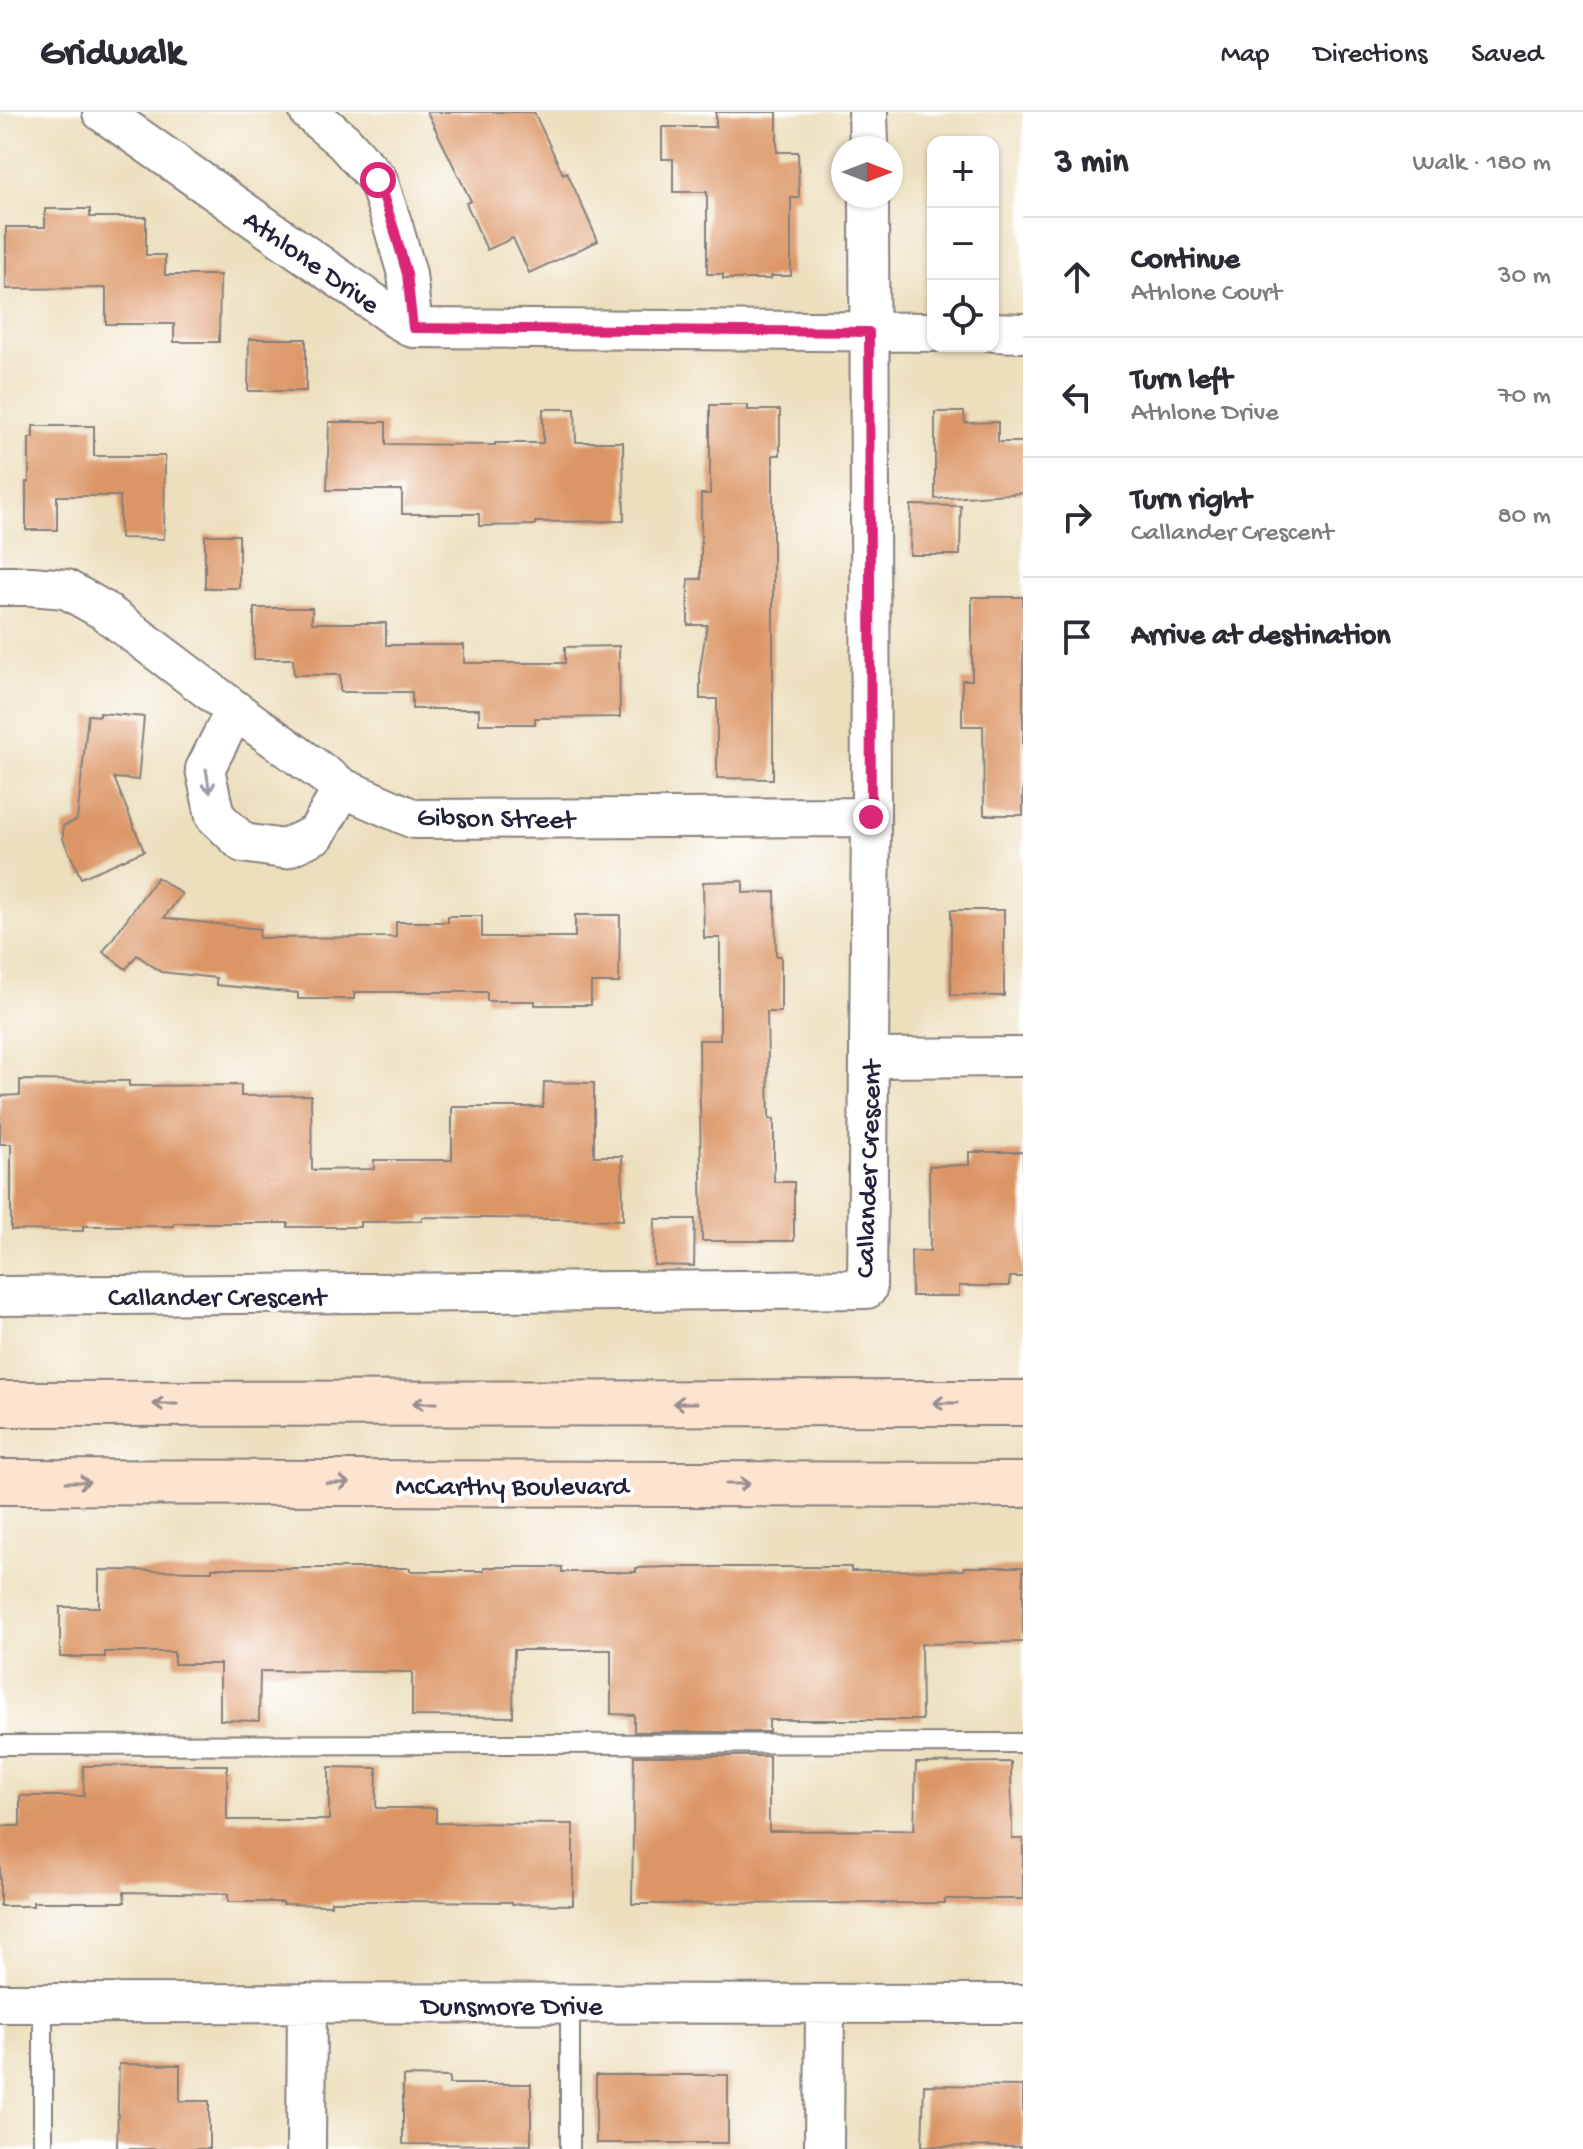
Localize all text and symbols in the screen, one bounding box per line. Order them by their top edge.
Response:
text: Gridwalk [40,33,184,77]
text: Map [1221,39,1269,72]
text: Directions [1313,39,1427,72]
text: Saved [1471,39,1543,72]
north arrow [831,136,903,208]
map controls [927,136,999,352]
button: + [927,136,999,208]
text: 3 min [1055,144,1128,184]
text: Walk · 180 m [1413,149,1551,180]
route start [360,162,396,198]
street label: Athlone Drive [236,205,385,323]
button: − [927,208,999,280]
text: Continue [1131,244,1240,279]
icon: ahead [1055,255,1099,299]
text: 30 m [1498,262,1551,293]
text: Athlone Court [1131,279,1282,310]
button: locate [927,280,999,352]
text: Turn left [1131,364,1232,399]
icon: left [1055,375,1099,419]
text: 70 m [1498,382,1551,413]
text: Athlone Drive [1131,399,1279,430]
text: Turn right [1131,484,1251,519]
icon: right [1055,495,1099,539]
text: 80 m [1497,502,1551,533]
text: Callander Crescent [1131,519,1333,550]
icon: arrive [1055,615,1099,659]
text: Arrive at destination [1131,620,1391,655]
one-way arrow [202,768,217,793]
route end [853,799,889,835]
street label: Gibson Street [417,803,578,838]
street label: Callander Crescent [850,1057,891,1279]
street label: Callander Crescent [108,1283,328,1316]
one-way arrow [672,1395,699,1411]
one-way arrow [932,1395,959,1411]
one-way arrow [152,1396,179,1412]
one-way arrow [412,1396,439,1411]
street label: McCarthy Boulevard [395,1472,631,1505]
one-way arrow [64,1474,91,1490]
one-way arrow [324,1475,351,1491]
one-way arrow [724,1476,751,1492]
street label: Dunsmore Drive [419,1992,603,2025]

